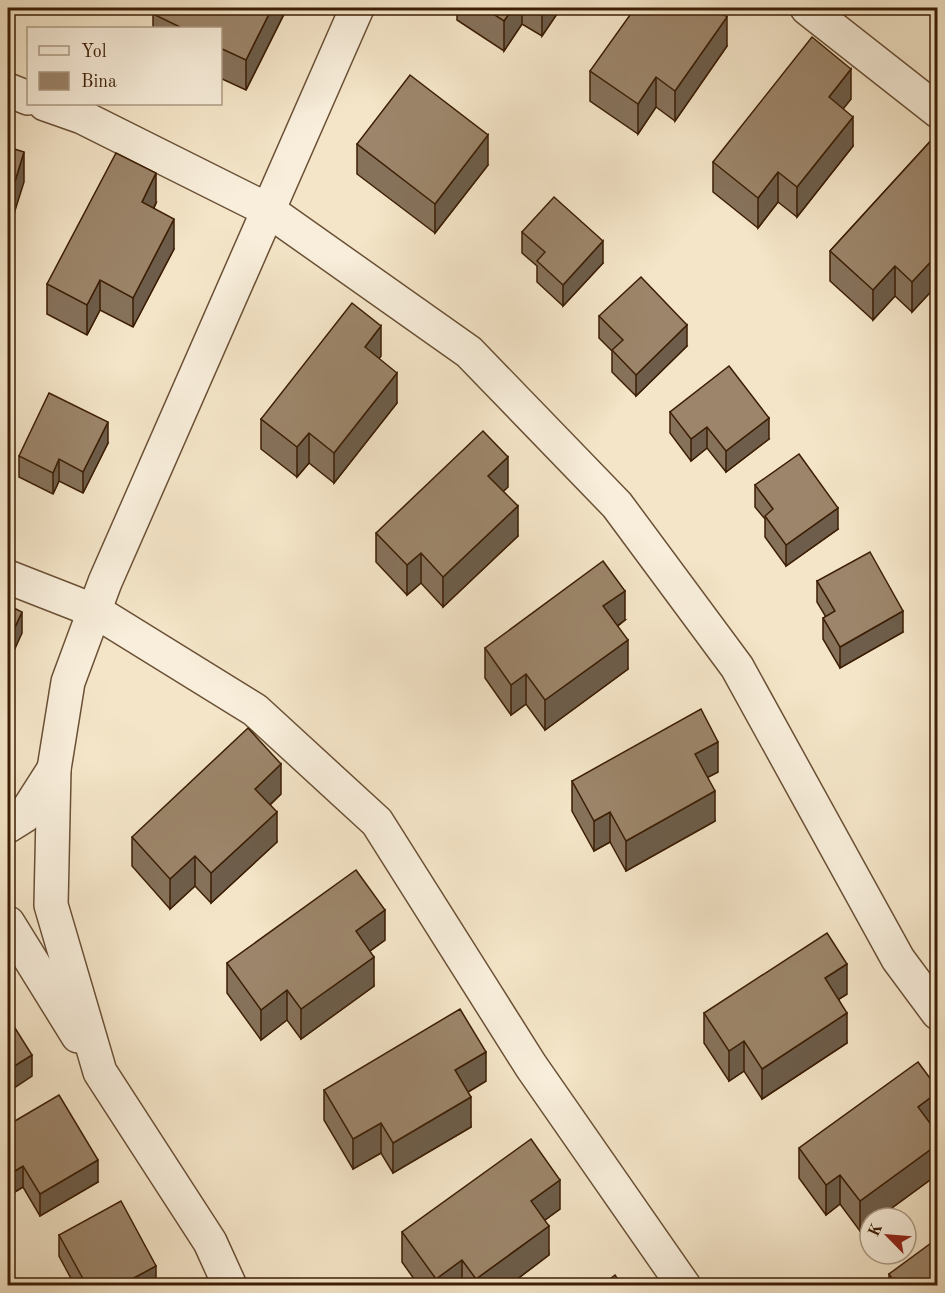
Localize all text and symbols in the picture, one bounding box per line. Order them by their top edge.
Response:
legend [27,27,222,105]
text: Yol [81,43,107,61]
text: Bina [81,73,117,91]
north arrow [858,1206,918,1266]
text: K [866,1222,886,1239]

